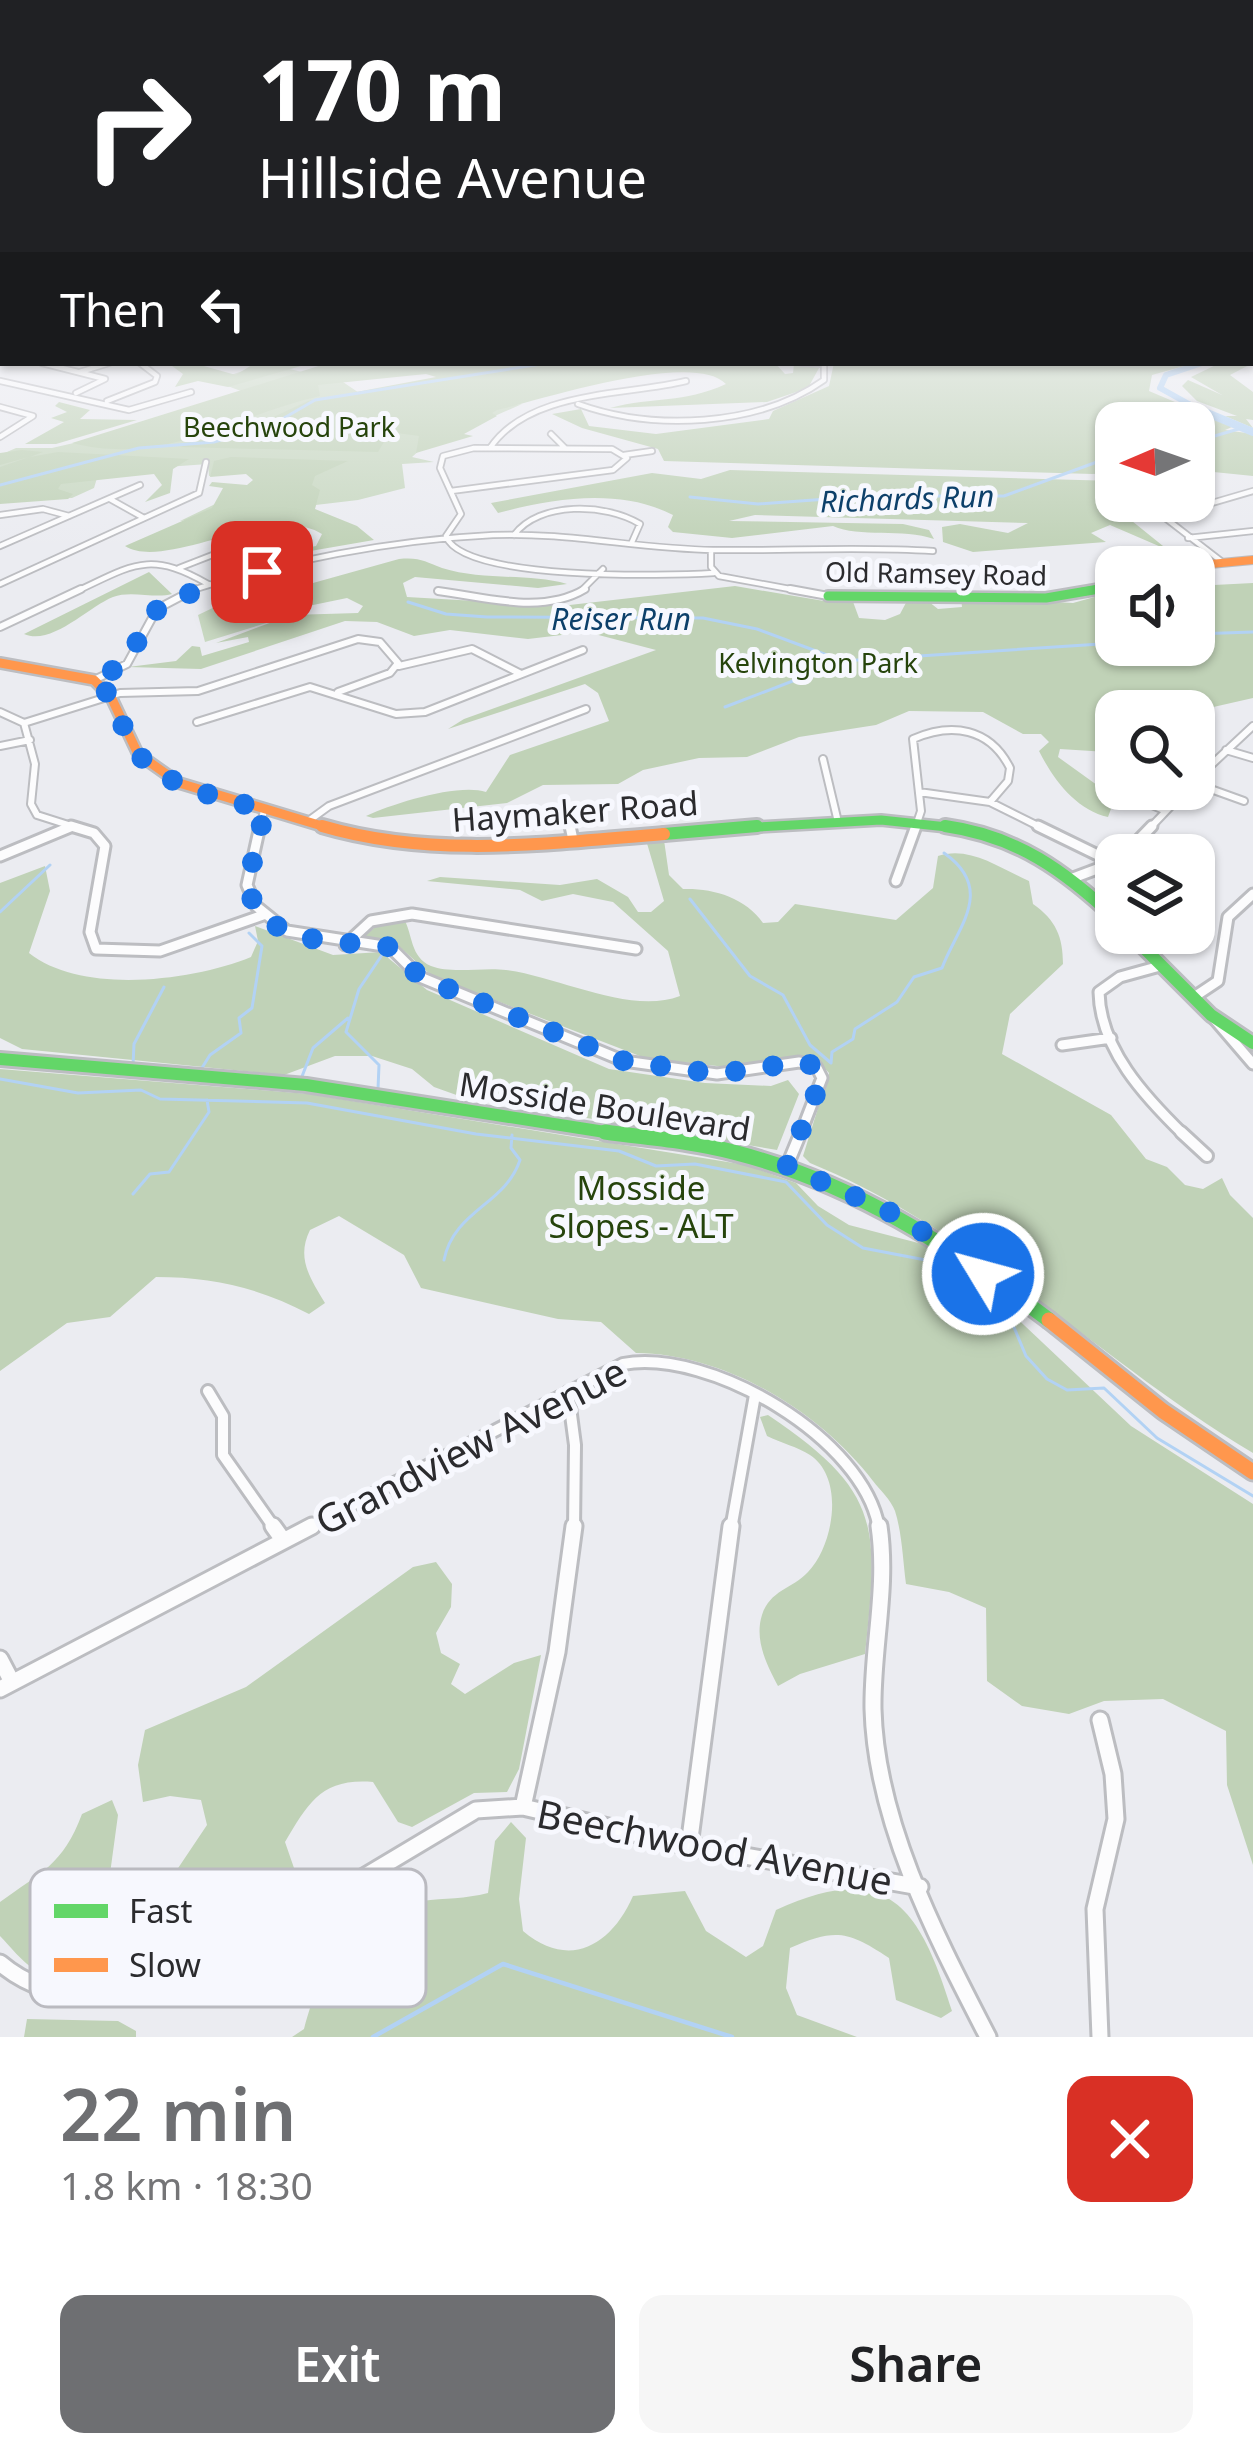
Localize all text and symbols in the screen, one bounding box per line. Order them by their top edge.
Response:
text: 170 m [258,31,506,146]
icon: right [60,48,216,204]
text: Hillside Avenue [258,140,647,214]
icon: left [190,276,256,342]
text: Then [60,279,166,340]
north arrow [1095,402,1215,522]
map controls [1095,402,1215,954]
park label: Beechwood Park [183,408,396,445]
water label: Richards Run [819,474,995,522]
pin [211,521,313,623]
icon: arrive [229,539,295,605]
button: sound [1095,546,1215,666]
street label: Old Ramsey Road [825,553,1047,593]
water label: Reiser Run [551,598,691,639]
park label: Kelvington Park [718,644,918,681]
button: search [1095,690,1215,810]
street label: Haymaker Road [450,780,700,842]
button: layers [1095,834,1215,954]
street label: Mosside Boulevard [456,1061,754,1151]
park label: Mosside Slopes - ALT [548,1165,734,1248]
position arrow [920,1211,1046,1337]
street label: Grandview Avenue [305,1344,635,1546]
street label: Beechwood Avenue [533,1786,897,1906]
legend [30,1869,426,2007]
text: Fast [129,1888,192,1933]
text: Slow [129,1942,201,1987]
text: 22 min [60,2064,297,2162]
button: close [1067,2076,1193,2202]
text: 1.8 km · 18:30 [60,2158,313,2211]
button: Exit [60,2295,615,2433]
button: Share [639,2295,1193,2433]

